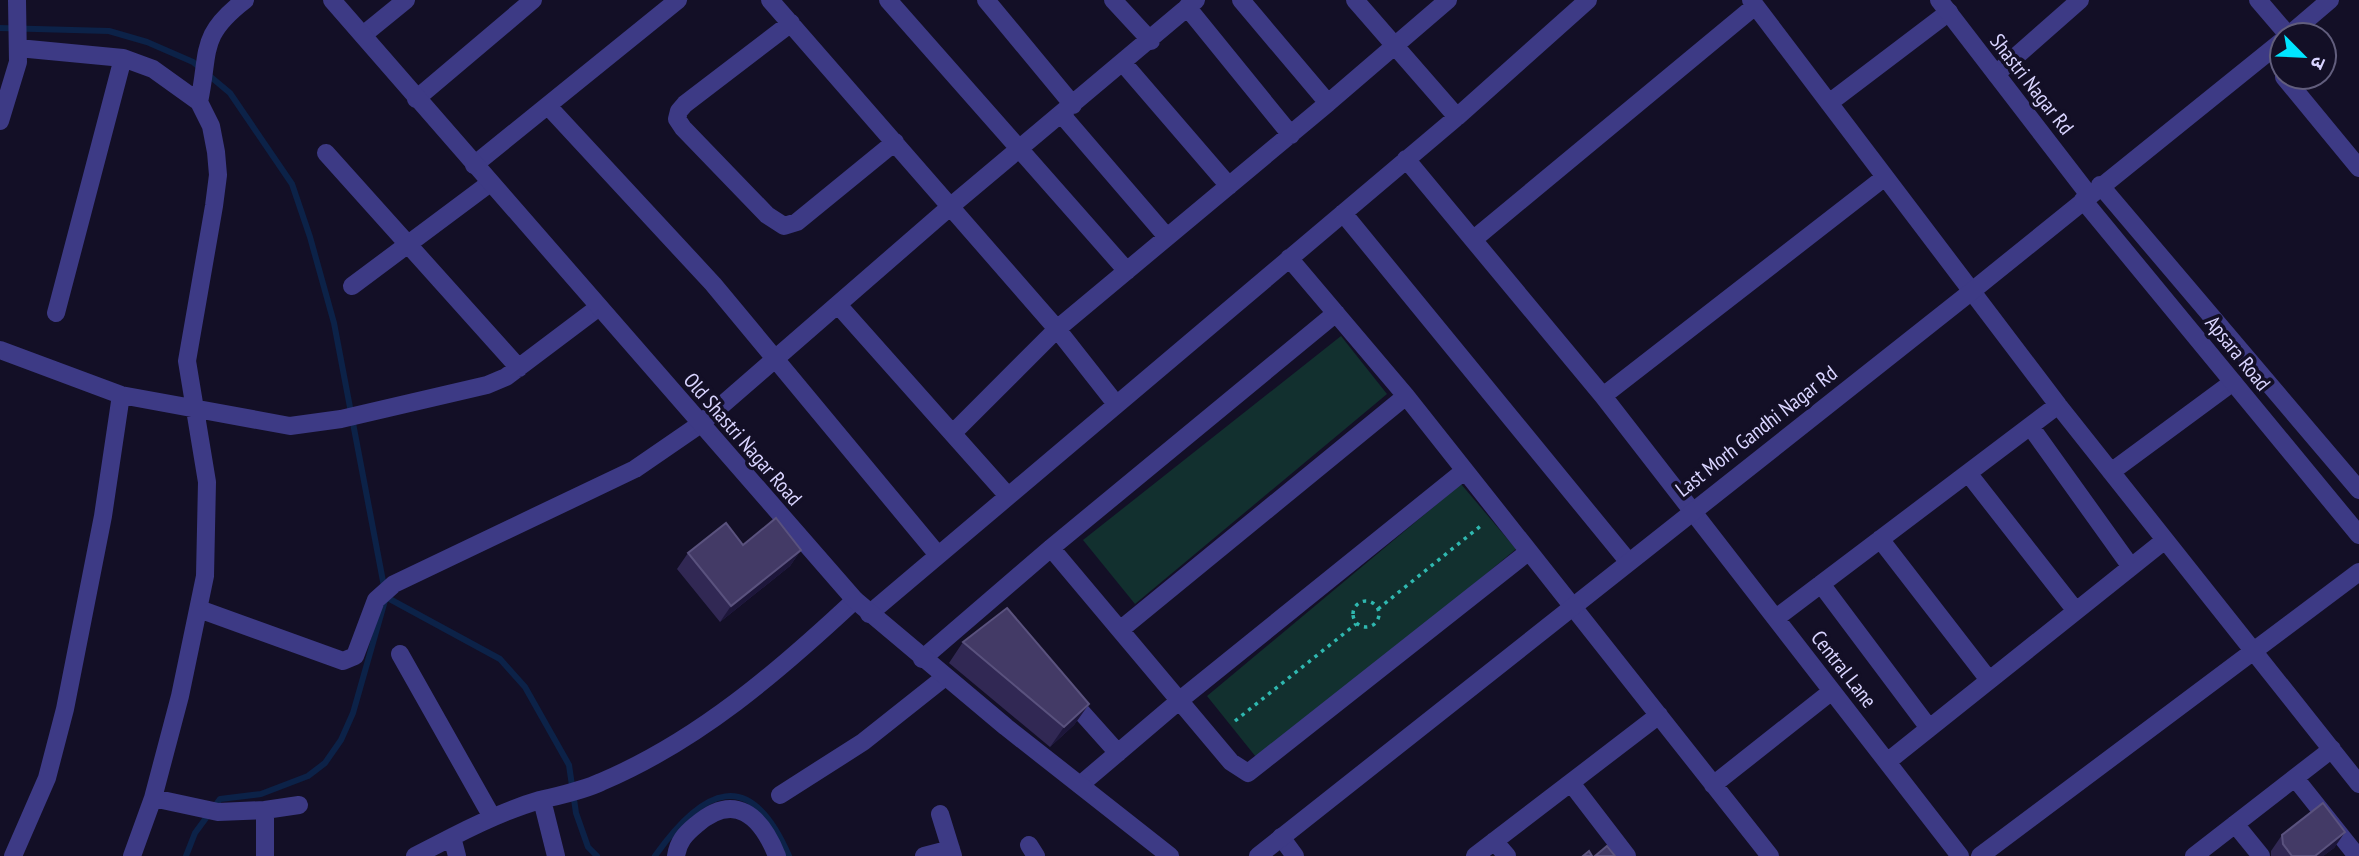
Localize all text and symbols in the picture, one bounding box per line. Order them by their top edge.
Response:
north arrow [2268,21,2338,91]
street label: Shastri Nagar Rd [1984,28,2080,140]
text: उ [2305,53,2332,74]
street label: Apsara Road [2200,310,2276,396]
street label: Last Morh Gandhi Nagar Rd [1670,359,1842,503]
street label: Old Shastri Nagar Road [678,367,808,511]
street label: Central Lane [1805,625,1883,713]

